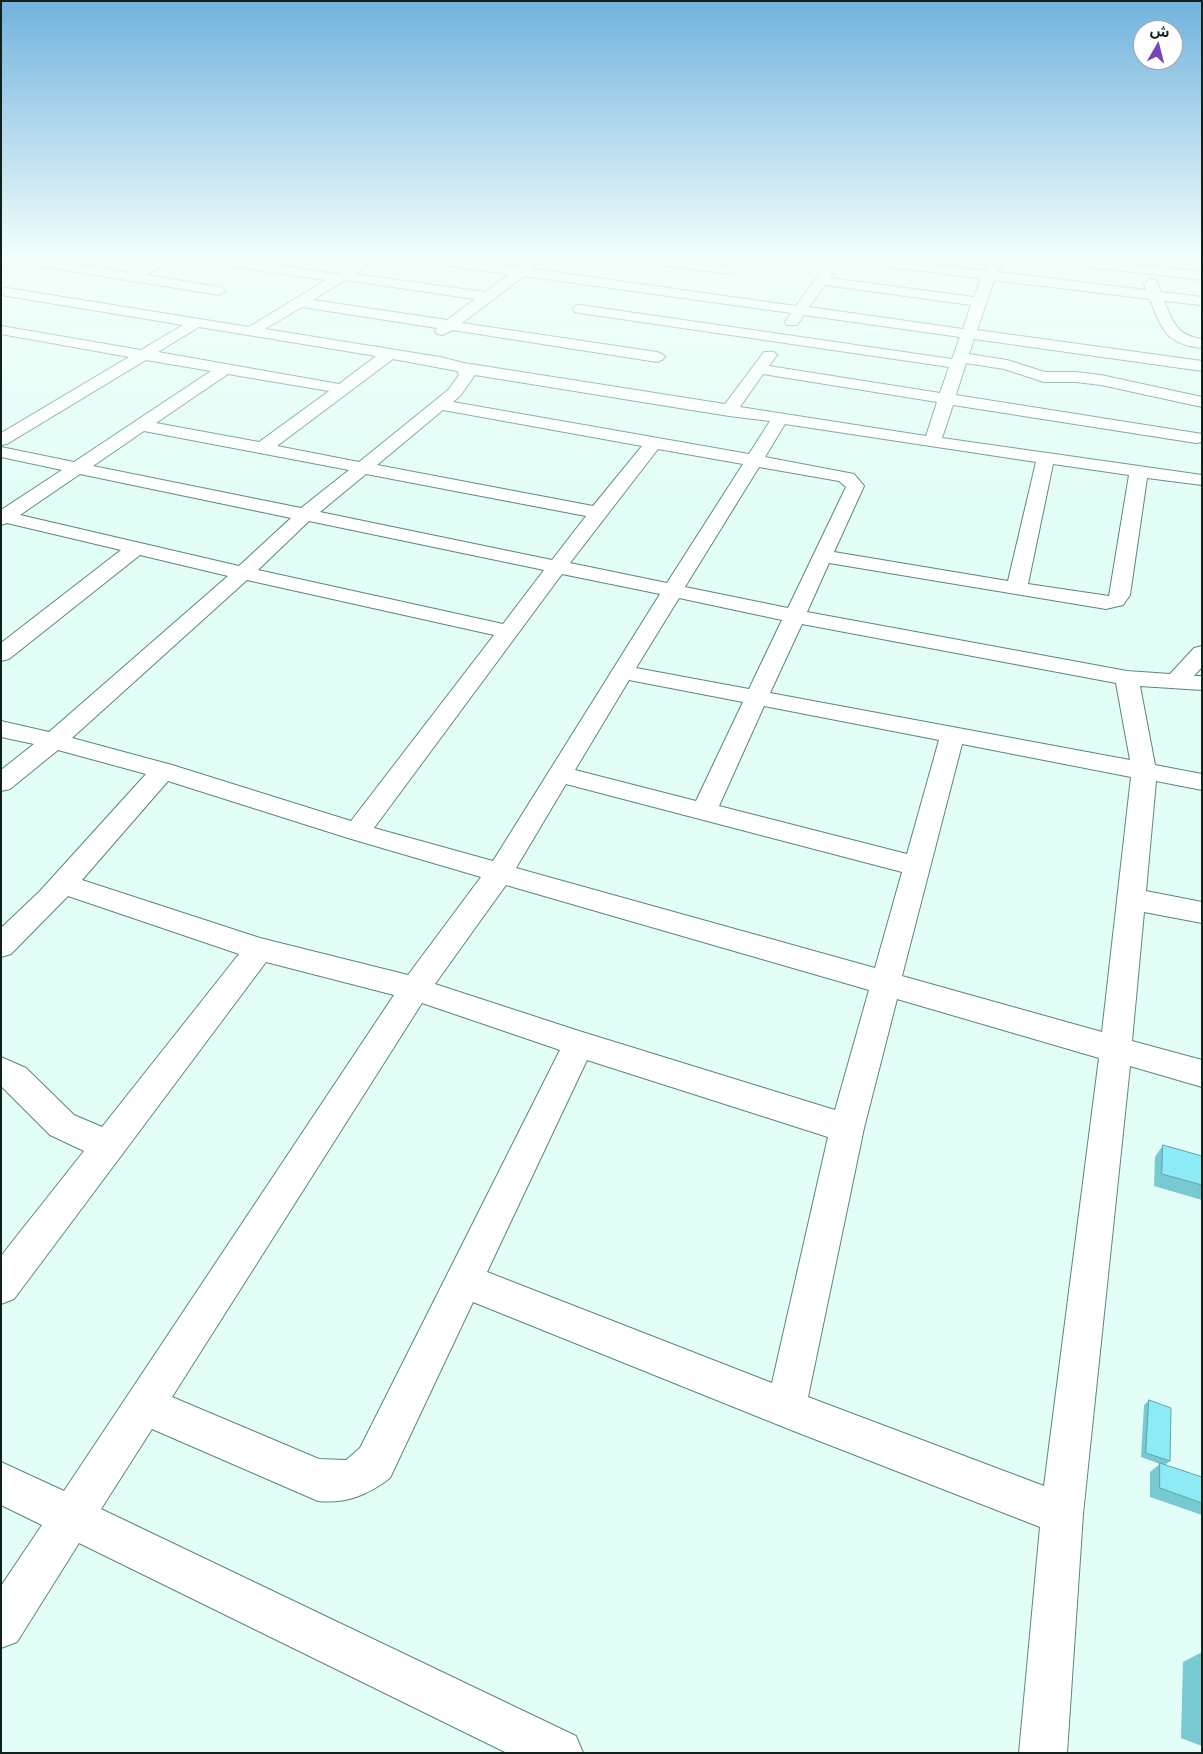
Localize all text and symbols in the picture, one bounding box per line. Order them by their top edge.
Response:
north arrow [1133,20,1183,70]
text: ش [1149,21,1171,41]

